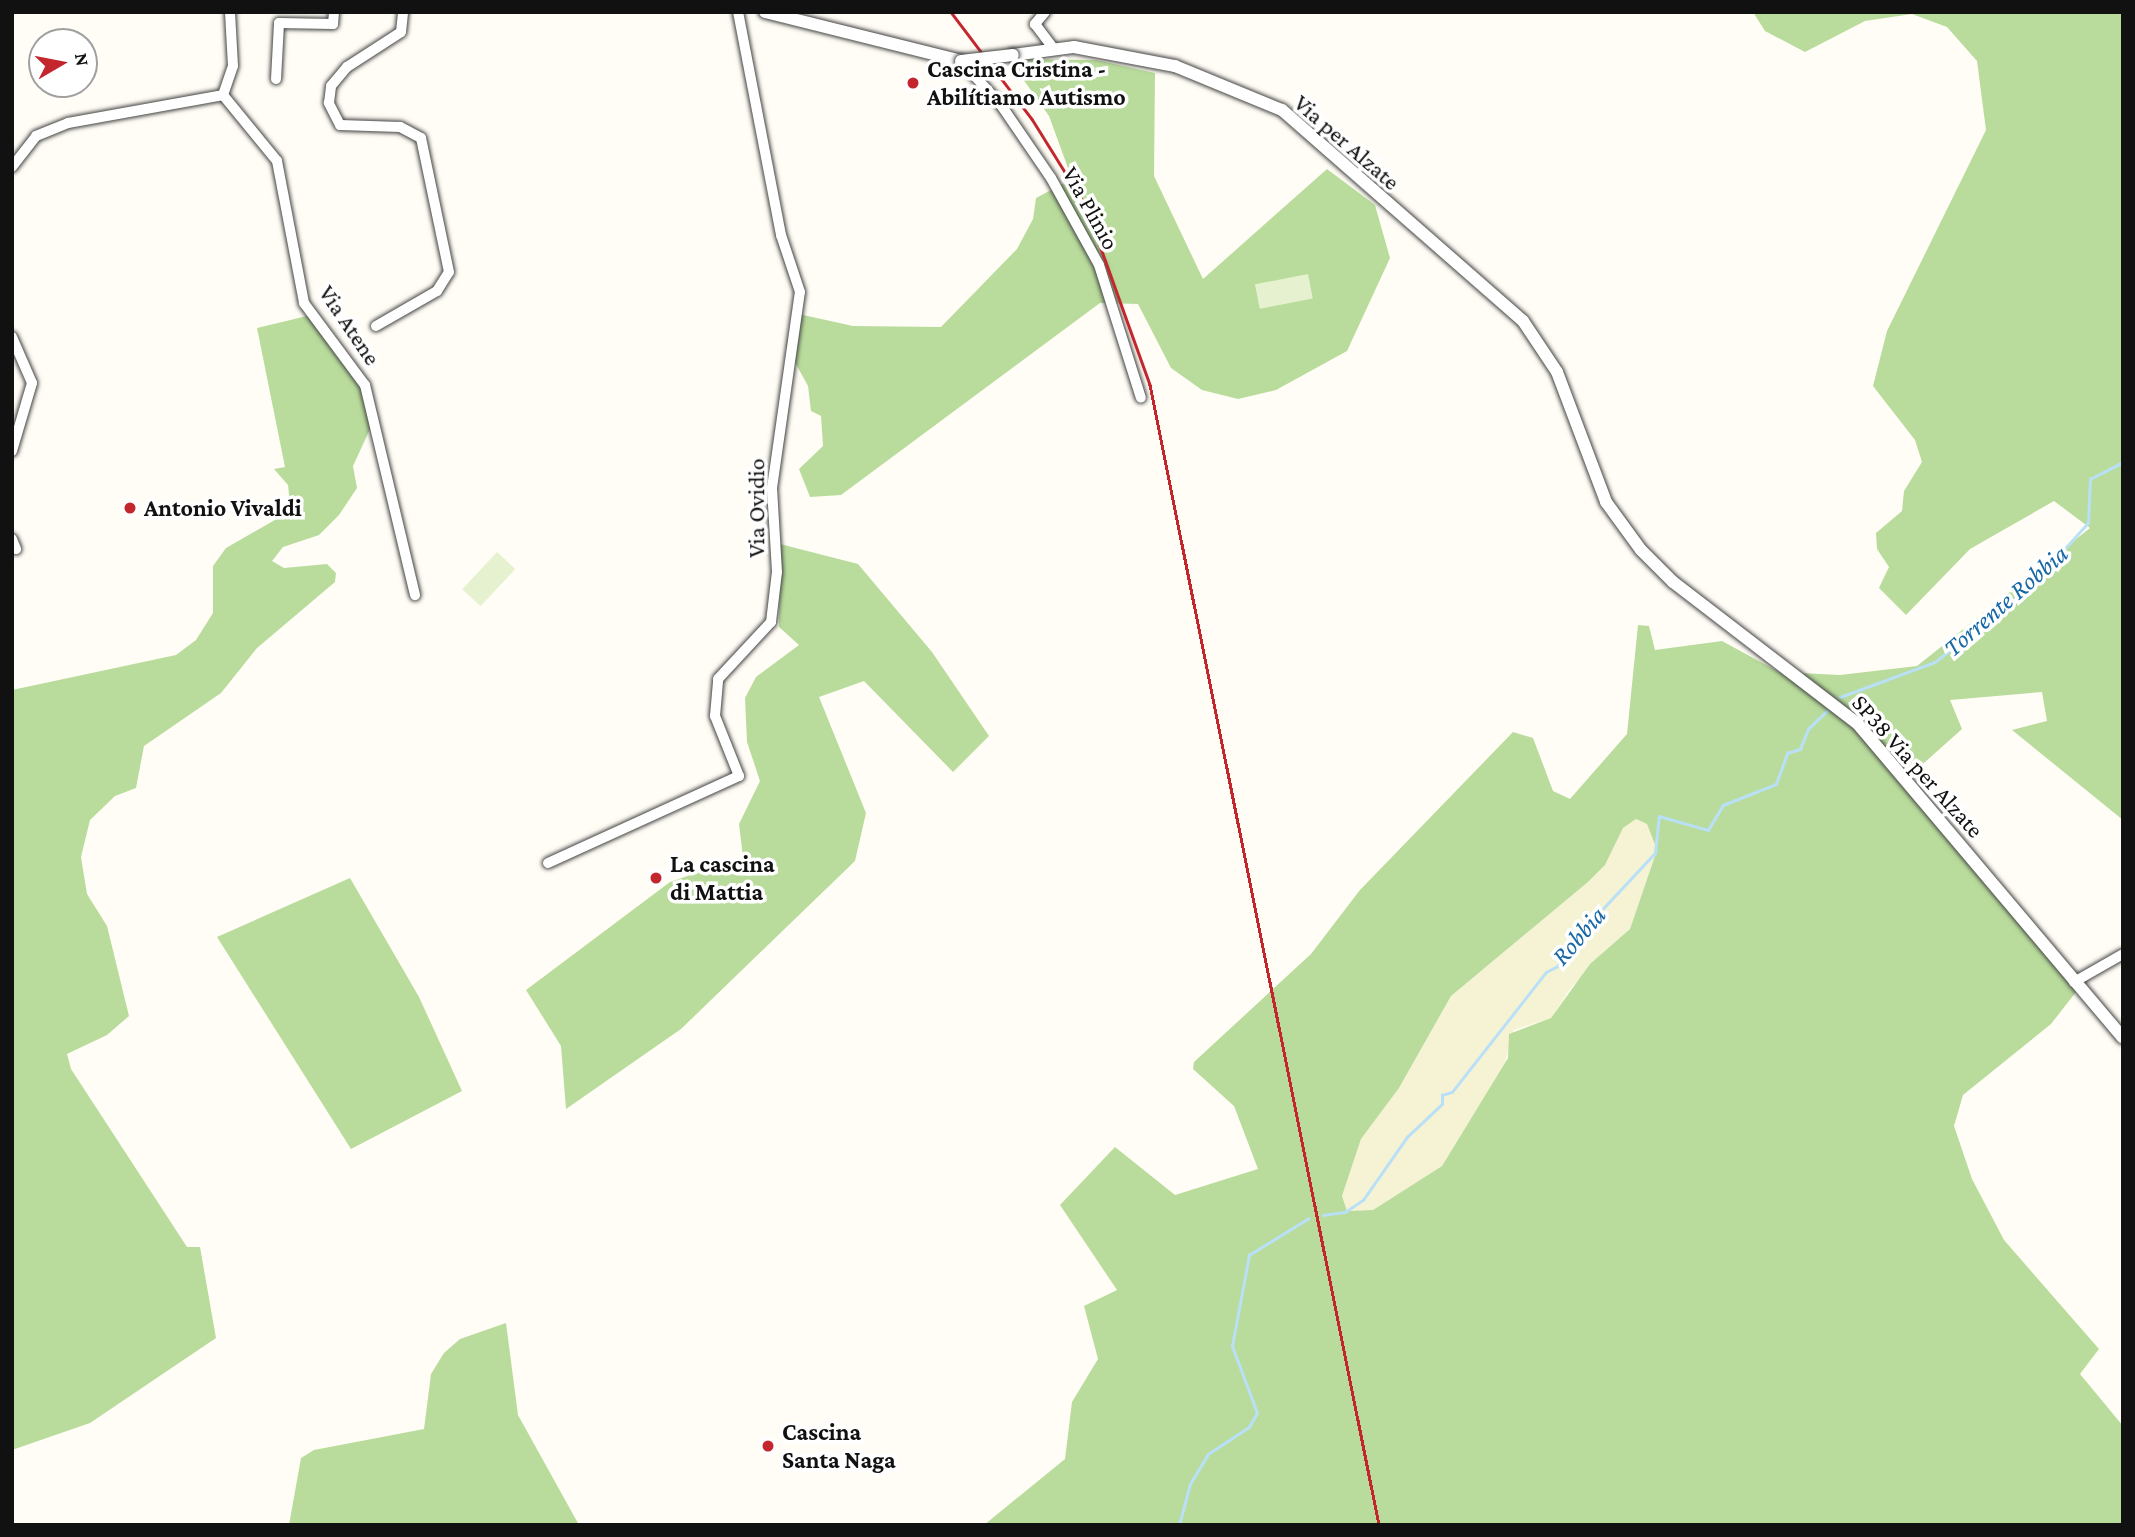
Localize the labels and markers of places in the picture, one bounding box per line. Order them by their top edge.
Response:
place label: Cascina Cristina - Abilítiamo Autismo [927,55,1126,111]
marker: Cascina Cristina - Abilítiamo Autismo [905,75,921,91]
place label: Antonio Vivaldi [144,494,302,522]
marker: Antonio Vivaldi [122,500,138,516]
place label: La cascina di Mattia [670,850,775,906]
marker: La cascina di Mattia [648,870,664,886]
place label: Cascina Santa Naga [782,1418,896,1474]
marker: Cascina Santa Naga [760,1438,776,1454]

